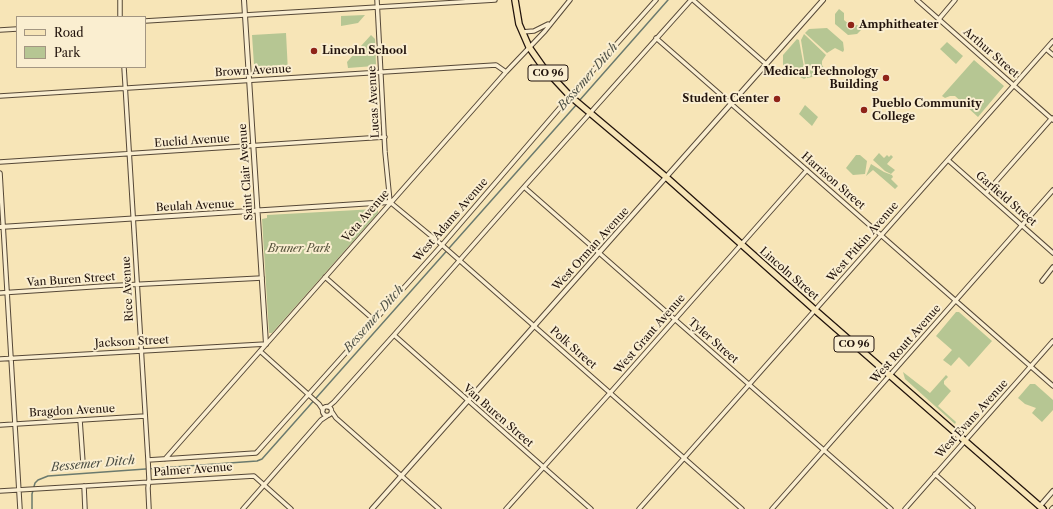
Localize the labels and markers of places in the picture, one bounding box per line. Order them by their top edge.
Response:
place label: Amphitheater [859,18,939,32]
marker: Amphitheater [846,20,856,30]
place label: Lincoln School [322,44,407,58]
marker: Lincoln School [309,46,319,56]
place label: Medical Technology Building [763,65,878,91]
marker: Medical Technology Building [881,73,891,83]
place label: Student Center [682,92,769,106]
marker: Student Center [772,94,782,104]
place label: Pueblo Community College [872,97,982,123]
marker: Pueblo Community College [859,105,869,115]

